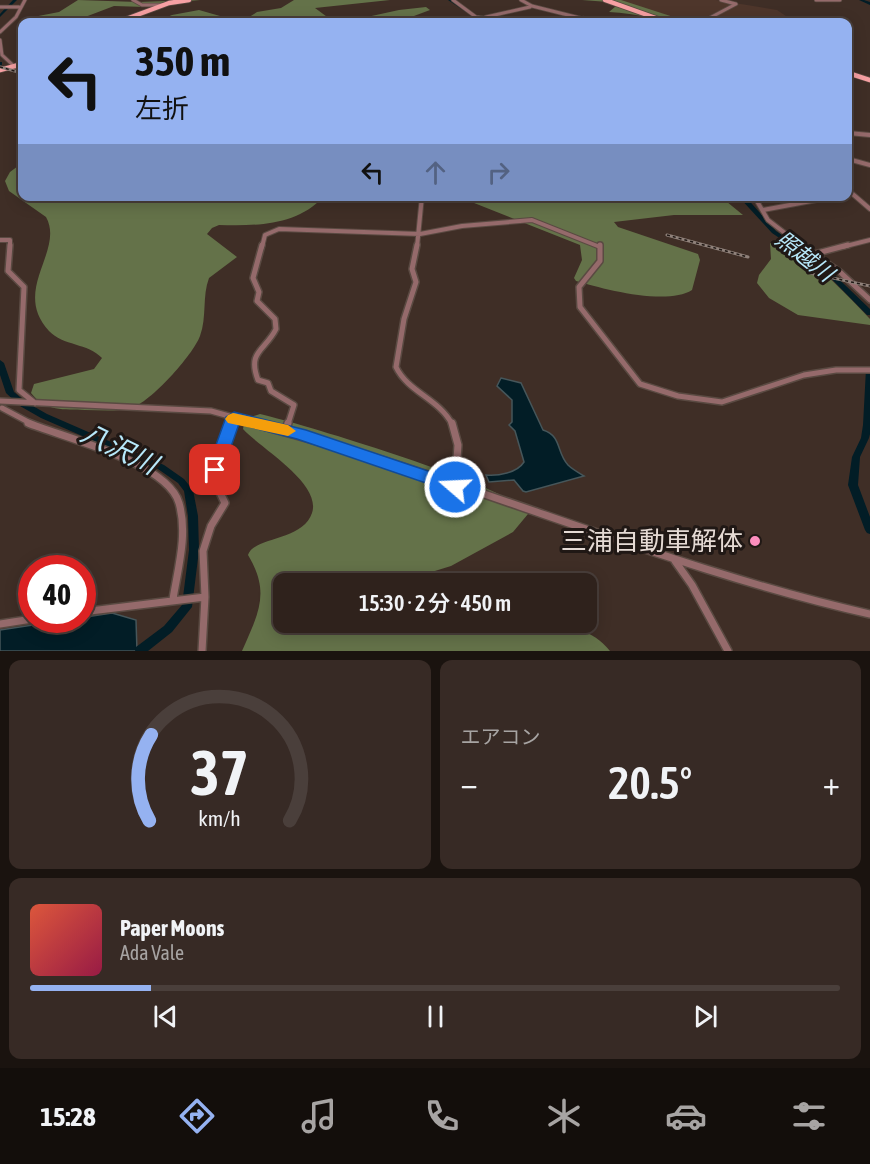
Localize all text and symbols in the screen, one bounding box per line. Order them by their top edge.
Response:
text: 350 m [135,37,230,85]
icon: left [36,42,114,120]
text: 左折 [135,93,189,124]
icon: left [356,156,389,189]
icon: ahead [419,156,452,189]
icon: right [482,156,515,189]
water label: 照越川 [771,225,841,288]
water label: 八沢川 [76,417,165,482]
pin [189,444,240,495]
icon: arrive [198,453,231,486]
position arrow [423,455,487,519]
place label: 三浦自動車解体 [561,526,743,556]
marker: 三浦自動車解体 [748,534,762,548]
speed limit sign: 40 [18,555,96,633]
text: 15:30 · 2 分 · 450 m [359,590,511,616]
text: エアコン [461,725,541,748]
text: 37 [190,737,249,808]
text: 20.5° [608,757,692,809]
text: − [461,764,478,802]
text: + [823,764,840,802]
text: km/h [198,807,241,832]
text: Paper Moons [120,915,224,941]
text: Ada Vale [120,941,184,964]
icon: previous [149,1000,182,1033]
icon: pause [419,1000,452,1033]
icon: next [689,1000,722,1033]
icon: directions [176,1095,218,1137]
icon: music [298,1095,340,1137]
icon: phone [421,1095,463,1137]
icon: climate [543,1095,585,1137]
icon: car [665,1095,707,1137]
icon: filters [788,1095,830,1137]
text: 15:28 [40,1101,96,1132]

